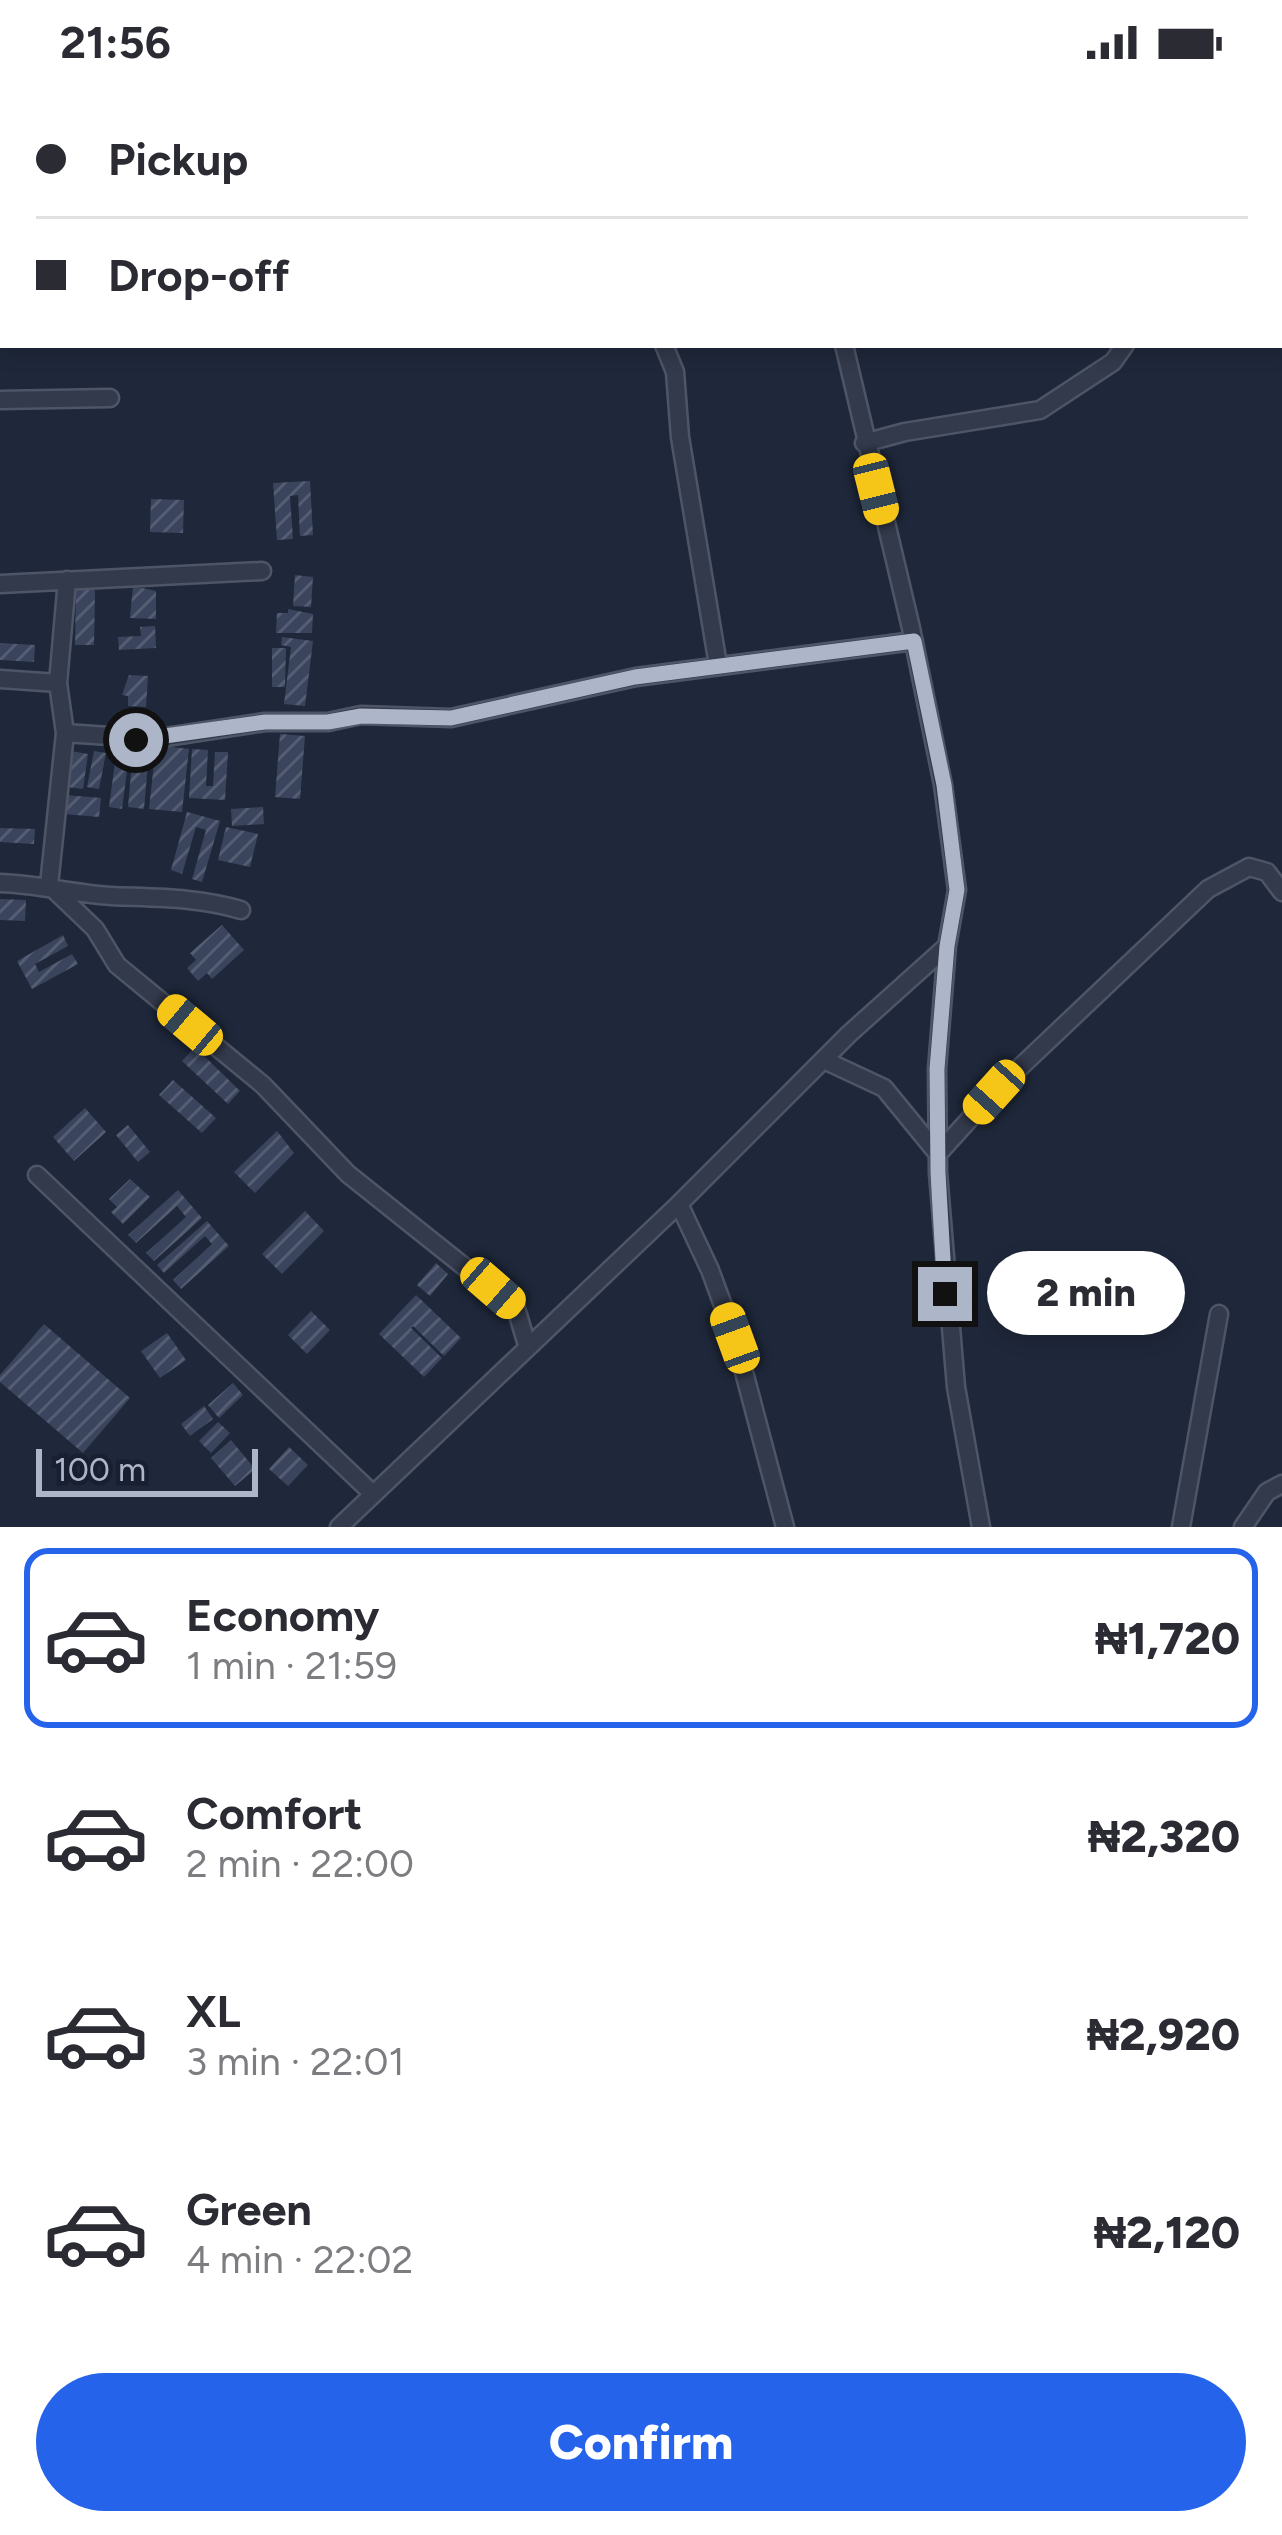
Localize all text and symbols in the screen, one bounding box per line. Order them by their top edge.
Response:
text: 21:56 [60,15,171,69]
text: Pickup [108,132,248,186]
text: Drop-off [108,248,290,302]
car [850,450,902,528]
route start [109,713,163,767]
car [151,988,229,1062]
car [957,1053,1031,1131]
car [454,1251,532,1325]
callout: 2 min [987,1252,1185,1336]
route end [918,1267,972,1321]
text: 2 min [1036,1269,1136,1316]
car [706,1298,764,1378]
scale bar [36,1443,258,1496]
text: 100 m [54,1450,146,1489]
icon: car [42,1584,150,1692]
text: Economy [186,1588,379,1642]
text: ₦1,720 [1095,1611,1240,1665]
text: 1 min · 21:59 [186,1642,397,1689]
icon: car [42,1782,150,1890]
text: Comfort [186,1786,362,1840]
text: ₦2,320 [1088,1809,1240,1863]
text: 2 min · 22:00 [186,1840,414,1887]
icon: car [42,1980,150,2088]
text: XL [186,1984,241,2038]
text: ₦2,920 [1087,2007,1240,2061]
text: 3 min · 22:01 [186,2038,405,2085]
icon: car [42,2178,150,2286]
text: Green [186,2182,312,2236]
text: ₦2,120 [1094,2205,1240,2259]
text: 4 min · 22:02 [186,2236,413,2283]
button: Confirm [36,2373,1246,2511]

